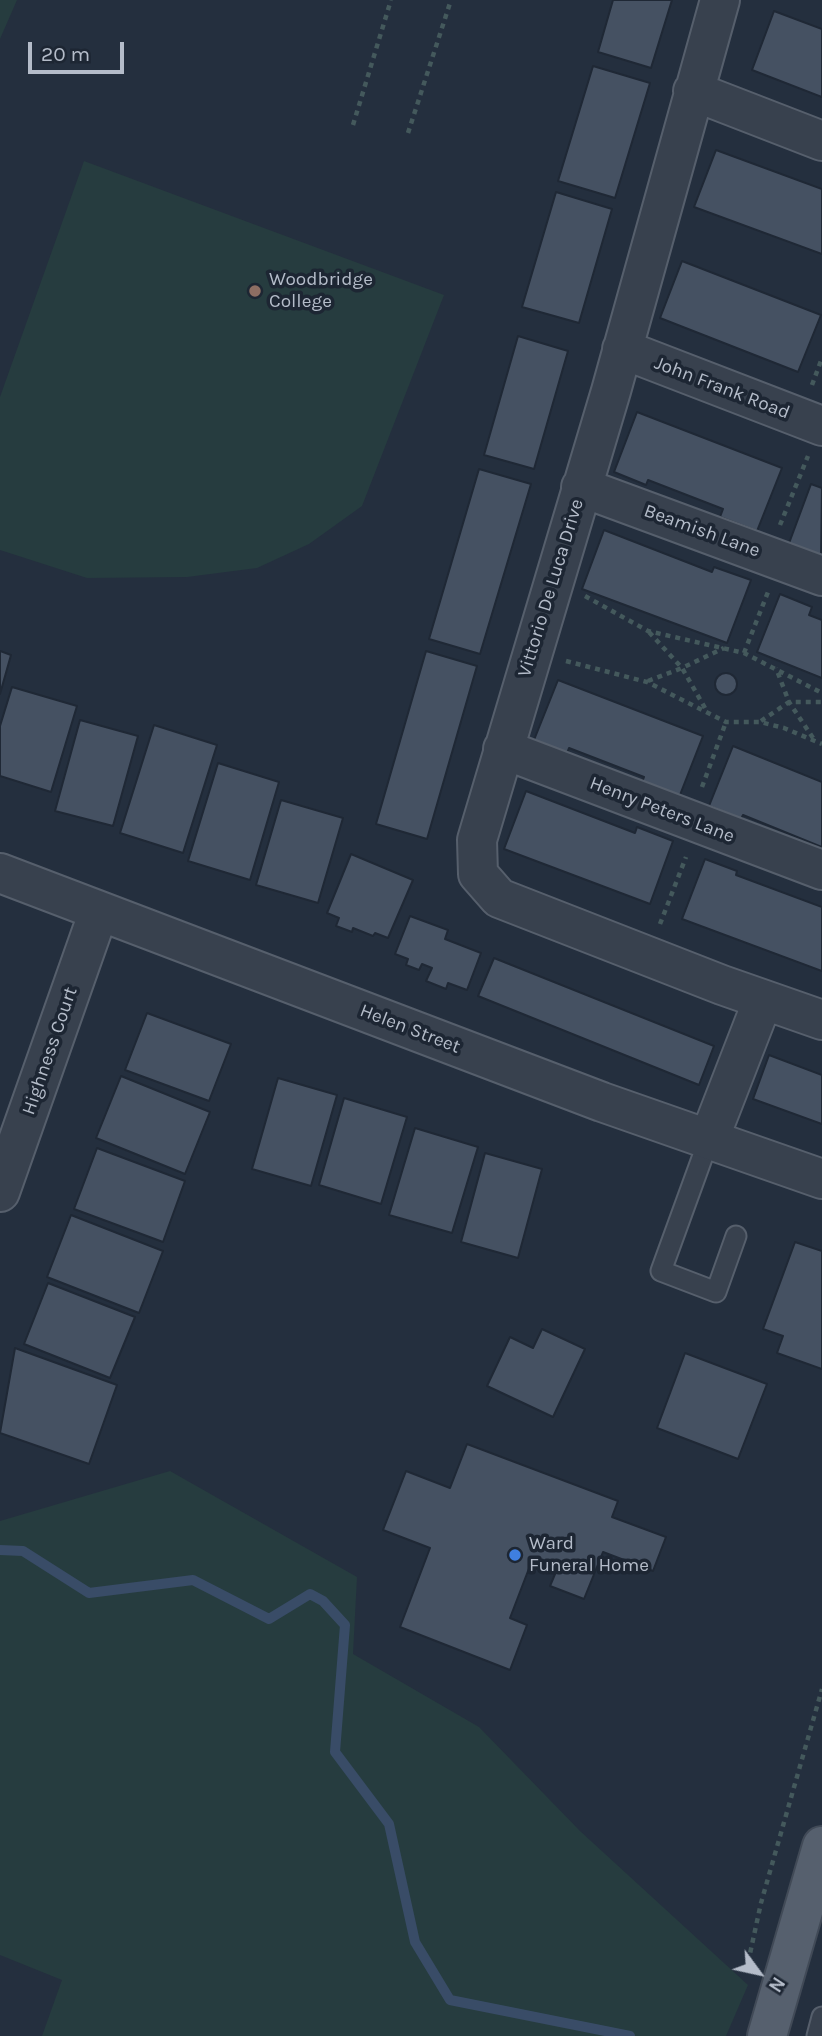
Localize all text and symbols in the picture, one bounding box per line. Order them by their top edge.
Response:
scale bar [32,28,128,72]
text: 20 m [41,42,90,66]
place label: Woodbridge College [269,269,373,313]
marker: Woodbridge College [247,283,263,299]
street label: John Frank Road [651,352,793,424]
street label: Vittorio De Luca Drive [513,496,589,680]
street label: Beamish Lane [641,499,763,563]
street label: Henry Peters Lane [586,772,738,848]
street label: Highness Court [17,984,83,1118]
street label: Helen Street [357,999,463,1059]
place label: Ward Funeral Home [529,1533,649,1577]
marker: Ward Funeral Home [507,1547,523,1563]
north arrow [724,1938,794,2008]
text: N [764,1973,790,1996]

